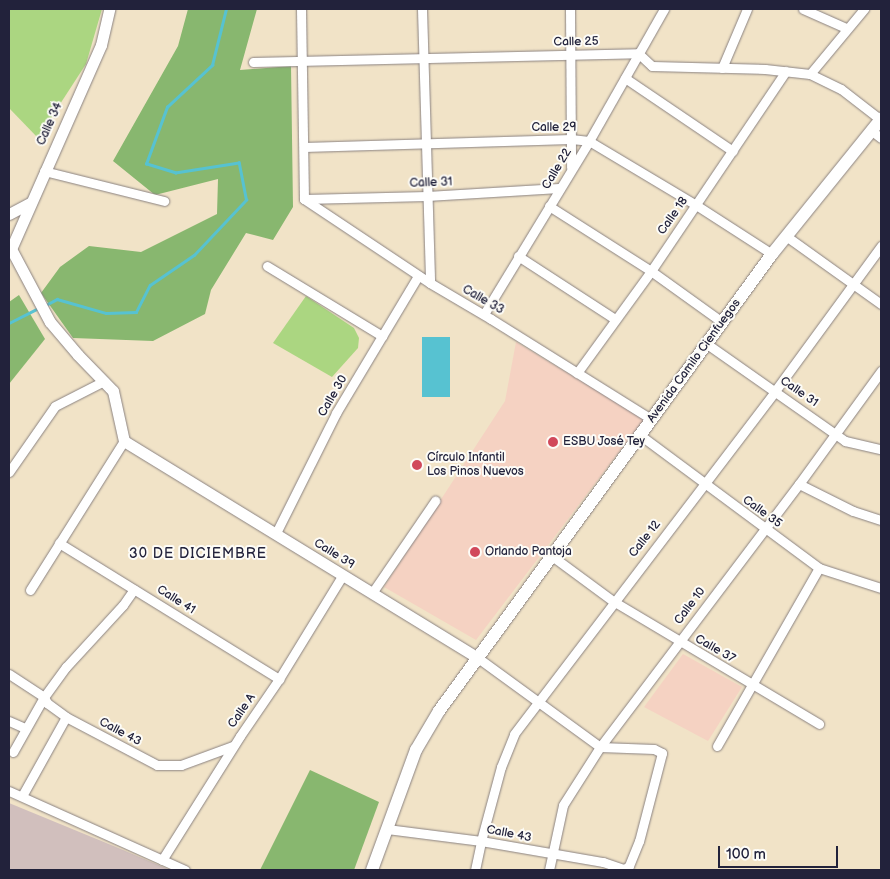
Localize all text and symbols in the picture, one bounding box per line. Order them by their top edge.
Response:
street label: Calle 25 [553,34,599,50]
street label: Calle 34 [34,100,66,148]
street label: Calle 29 [532,121,576,135]
street label: Calle 22 [539,146,575,192]
street label: Calle 31 [409,175,453,191]
street label: Calle 18 [655,194,691,238]
street label: Calle 33 [460,282,506,318]
street label: Avenida Camilo Cienfuegos [644,296,744,426]
street label: Calle 30 [315,373,351,419]
street label: Calle 31 [777,374,821,410]
place label: ESBU José Tey [563,435,646,449]
marker: ESBU José Tey [547,436,559,448]
place label: Círculo Infantil Los Pinos Nuevos [427,451,524,479]
marker: Círculo Infantil Los Pinos Nuevos [411,459,423,471]
street label: Calle 35 [739,493,785,531]
street label: Calle 12 [626,518,664,560]
street label: Calle 39 [311,536,357,572]
place label: Orlando Pantoja [485,545,572,559]
district label: 30 DE DICIEMBRE [127,546,269,562]
marker: Orlando Pantoja [469,546,481,558]
street label: Calle 41 [154,583,198,617]
street label: Calle 10 [671,585,709,627]
street label: Calle 37 [692,632,738,666]
street label: Calle A [225,691,259,731]
street label: Calle 43 [96,715,144,749]
street label: Calle 43 [485,823,533,845]
scale bar [720,836,840,868]
text: 100 m [726,845,766,864]

